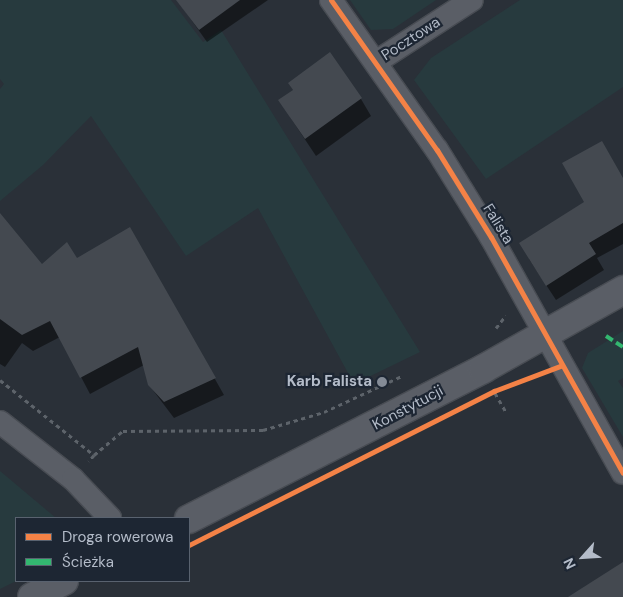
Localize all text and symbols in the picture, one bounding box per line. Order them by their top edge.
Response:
street label: Pocztowa [378,13,444,65]
street label: Falista [479,201,517,247]
place label: Karb Falista [287,373,372,391]
marker: Karb Falista [376,376,388,388]
street label: Konstytucji [370,382,446,434]
legend [15,517,190,582]
text: Droga rowerowa [62,527,173,547]
north arrow [558,532,608,582]
text: Ścieżka [62,552,114,572]
text: N [559,555,580,572]

